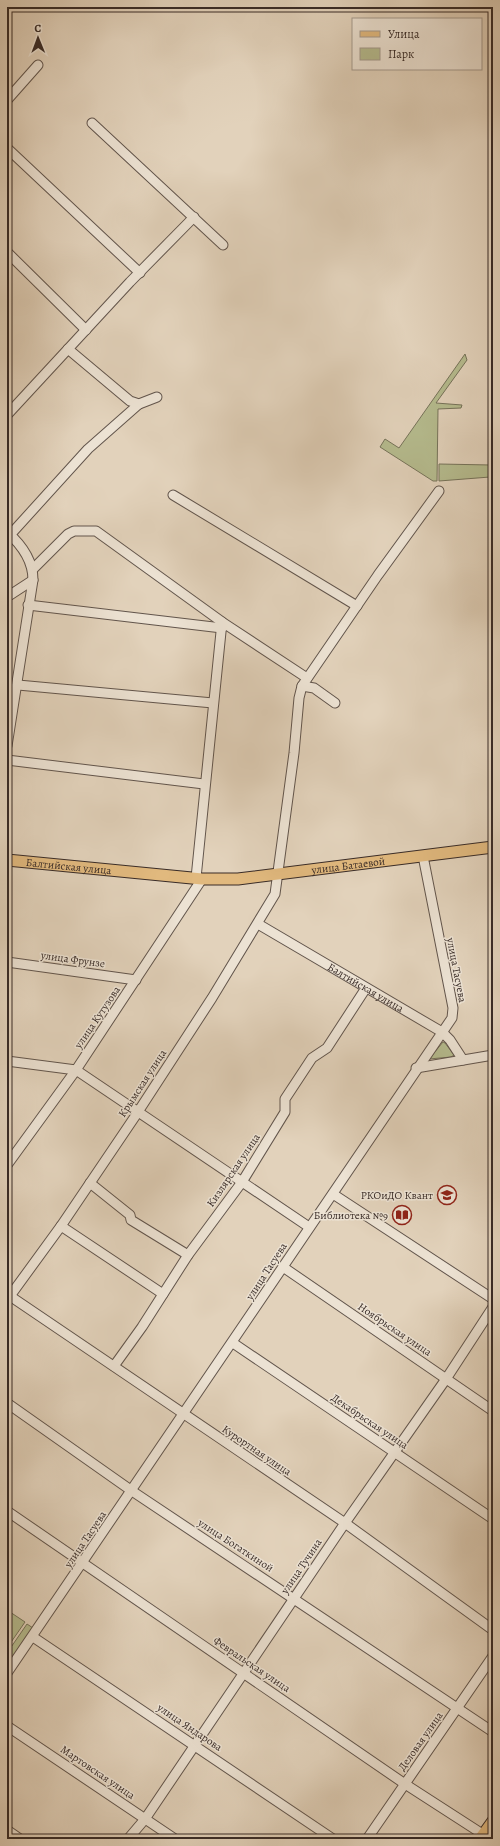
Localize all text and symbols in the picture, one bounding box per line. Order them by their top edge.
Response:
north arrow [18,18,58,58]
legend [352,18,482,70]
text: С [34,21,42,36]
text: Улица [388,26,420,42]
text: Парк [388,46,414,62]
street label: улица Батаевой [310,854,386,878]
street label: Балтийская улица [25,855,113,878]
street label: улица Тасуева [443,935,470,1005]
street label: улица Фрунзе [39,947,106,971]
street label: Балтийская улица [325,960,407,1016]
street label: улица Кутузова [70,982,124,1052]
street label: Крымская улица [115,1046,171,1120]
street label: Кизлярская улица [203,1130,264,1210]
school or university icon: РКОиДО Квант [436,1184,458,1206]
place label: РКОиДО Квант [361,1188,433,1203]
library icon: Библиотека №9 [391,1204,413,1226]
place label: Библиотека №9 [314,1208,388,1223]
street label: улица Тасуева [242,1239,291,1304]
street label: Ноябрьская улица [355,1299,435,1360]
street label: Декабрьская улица [328,1390,412,1453]
street label: Курортная улица [219,1422,295,1480]
street label: улица Тасуева [60,1507,111,1572]
street label: улица Богаткиной [194,1515,277,1576]
street label: улица Тучина [277,1535,326,1598]
street label: Февральская улица [210,1633,294,1696]
street label: улица Яндарова [153,1700,226,1755]
street label: Деловая улица [394,1708,447,1774]
street label: Мартовская улица [58,1742,139,1803]

